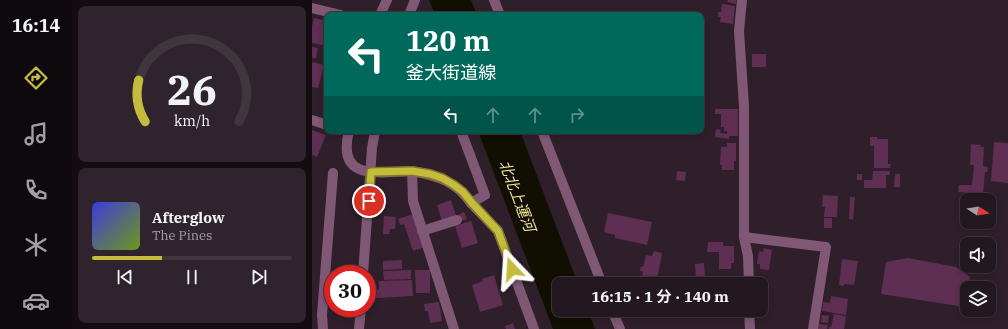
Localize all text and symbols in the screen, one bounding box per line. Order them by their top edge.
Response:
text: 16:14 [12,14,60,37]
text: 120 m [406,22,490,59]
icon: left [340,28,392,80]
text: 釜大街道線 [406,61,496,84]
text: 26 [167,62,217,116]
icon: directions [22,64,50,92]
icon: left [440,104,462,126]
icon: ahead [482,104,504,126]
icon: ahead [524,104,546,126]
icon: right [566,104,588,126]
text: km/h [174,110,210,129]
icon: music [22,120,50,148]
water label: 北北上運河 [495,157,541,237]
icon: phone [22,176,50,204]
pin [352,184,386,218]
icon: arrive [358,190,380,212]
north arrow [960,193,996,229]
map controls [960,193,996,317]
text: Afterglow [152,208,225,227]
text: The Pines [152,227,212,244]
icon: climate [22,231,50,259]
button: sound [960,237,996,273]
position arrow [491,248,533,290]
speed limit sign: 30 [324,265,376,317]
icon: previous [114,266,136,288]
icon: pause [181,266,203,288]
icon: next [248,266,270,288]
button: layers [960,281,996,317]
icon: car [22,287,50,315]
text: 16:15 · 1 分 · 140 m [591,287,729,306]

